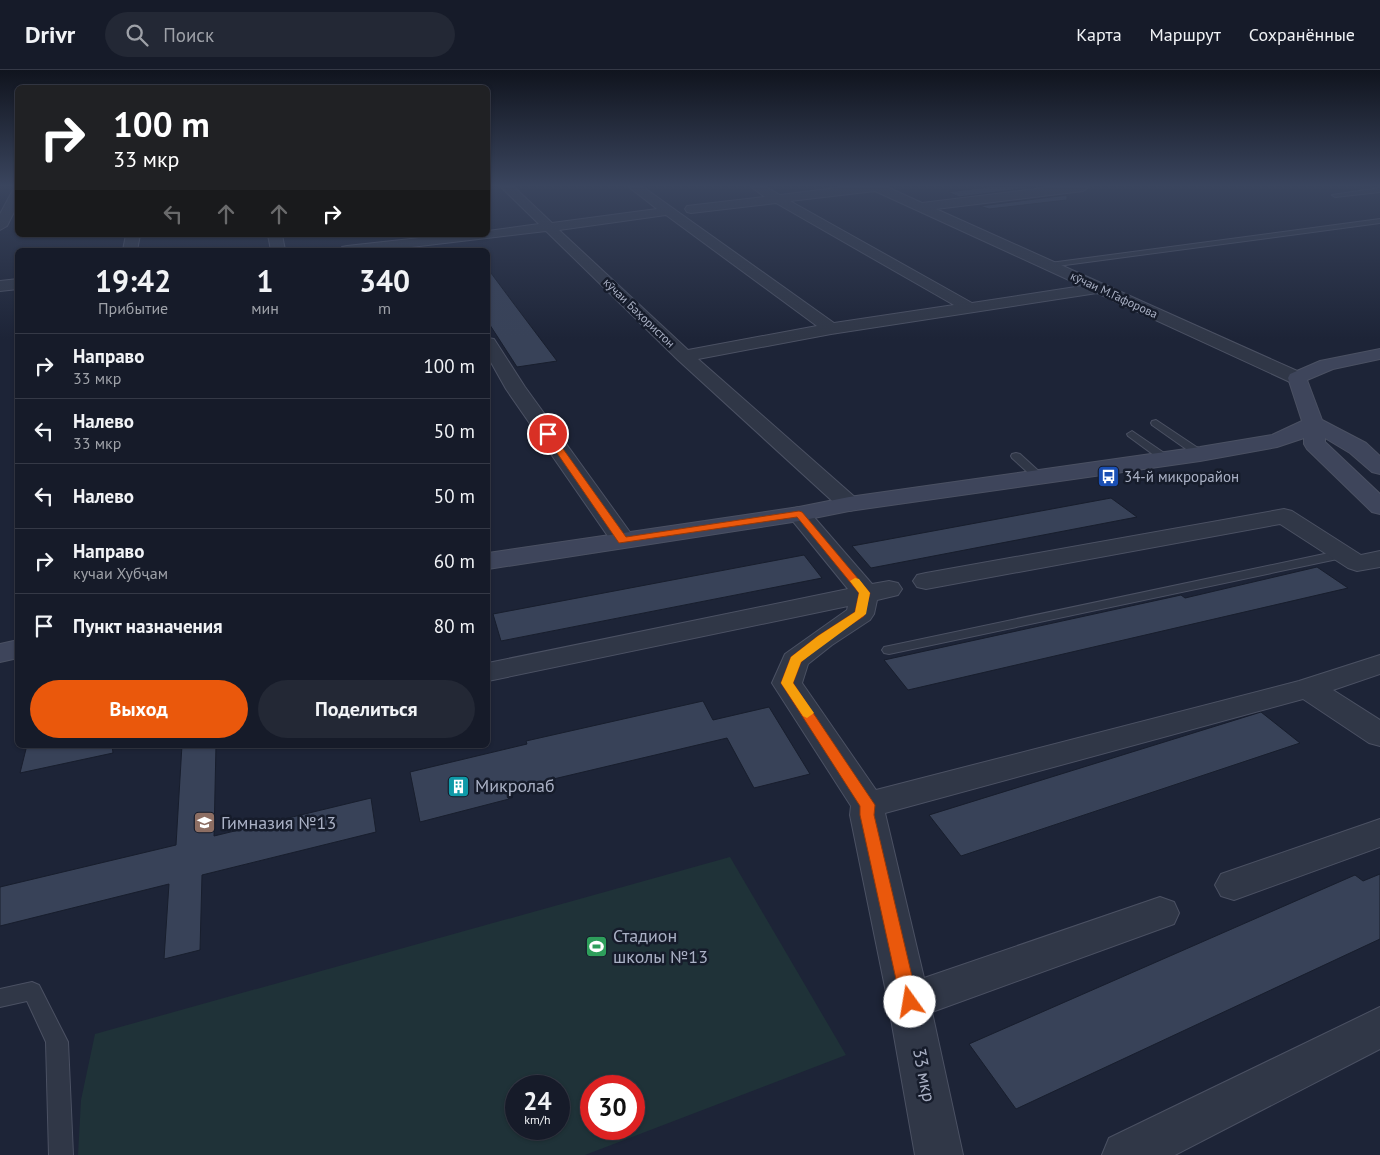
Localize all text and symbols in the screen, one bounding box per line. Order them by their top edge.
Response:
search box [105,12,455,57]
text: Drivr [25,19,75,50]
icon: search [123,21,151,49]
text: Поиск [163,23,214,47]
text: Карта [1076,23,1122,46]
text: Маршрут [1150,23,1221,46]
text: Сохранённые [1249,23,1355,46]
text: 100 m [113,101,210,147]
icon: right [30,105,95,170]
text: 33 мкр [113,145,179,173]
icon: left [159,200,187,228]
icon: ahead [212,200,240,228]
icon: ahead [265,200,293,228]
icon: right [318,200,346,228]
text: 19:42 [95,261,171,300]
text: 1 [257,261,274,300]
text: 340 [359,261,410,300]
street label: кӯчаи М.Гафорова [1068,268,1160,321]
street label: кӯчаи Баҳористон [600,275,678,351]
text: Прибытие [98,298,168,318]
text: мин [251,298,279,318]
text: m [378,298,391,318]
text: Направо [73,344,144,368]
icon: right [30,352,58,380]
text: 100 m [423,354,475,378]
text: 33 мкр [73,368,121,388]
text: Налево [73,409,134,433]
pin [527,413,569,455]
icon: left [30,417,58,445]
text: 50 m [434,419,475,443]
icon: arrive [534,420,562,448]
text: 33 мкр [73,433,121,453]
bus stop icon: 34-й микрорайон [1096,465,1120,489]
place label: 34-й микрорайон [1124,467,1239,486]
icon: left [30,482,58,510]
text: Налево [73,484,134,508]
text: 50 m [434,484,475,508]
text: Направо [73,539,144,563]
icon: right [30,547,58,575]
text: 60 m [434,549,475,573]
text: кучаи Хубҷам [73,563,168,583]
icon: arrive [30,612,58,640]
text: Пункт назначения [73,614,223,638]
text: 80 m [434,614,475,638]
button: Выход [30,680,248,738]
button: Поделиться [258,680,475,738]
building icon: Микролаб [447,774,471,798]
place label: Микролаб [475,774,555,797]
school or university icon: Гимназия №13 [193,811,217,835]
place label: Гимназия №13 [221,811,336,834]
place label: Стадион школы №13 [613,924,708,968]
sports icon: Стадион школы №13 [585,934,609,958]
position arrow [883,975,935,1027]
street label: 33 мкр [908,1046,941,1104]
speed limit sign: 30 [580,1075,645,1140]
text: 24 [523,1085,552,1117]
text: km/h [524,1112,551,1127]

